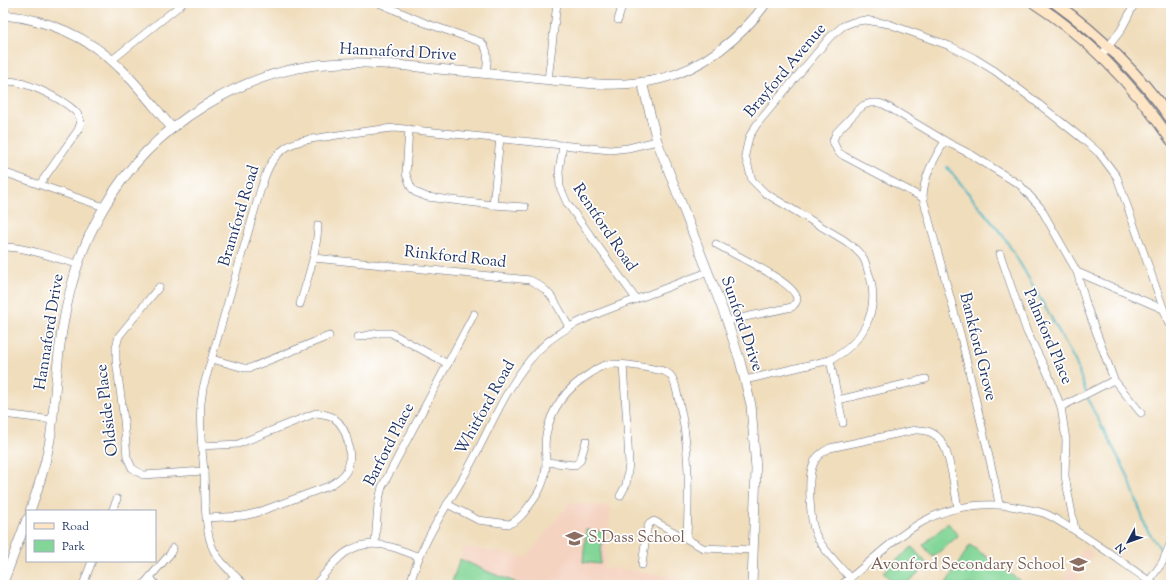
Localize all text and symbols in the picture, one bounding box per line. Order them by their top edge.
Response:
street label: Brayford Avenue [740,19,832,123]
street label: Hannaford Drive [339,38,457,68]
street label: Bramford Road [214,162,266,270]
street label: Rentford Road [566,179,642,277]
street label: Rinkford Road [403,241,507,275]
street label: Hannaford Drive [29,272,71,392]
street label: Sunford Drive [714,273,768,375]
street label: Palmford Place [1017,286,1077,388]
street label: Bankford Grove [952,290,1002,404]
street label: Whitford Road [450,356,522,460]
street label: Oldside Place [91,363,125,457]
street label: Barford Place [359,399,421,491]
legend [26,510,156,562]
text: Road [62,518,89,536]
north arrow [1108,522,1148,562]
place label: S.Dass School [588,527,686,550]
school or university icon: S.Dass School [565,528,585,548]
text: Park [62,538,85,556]
text: N [1112,539,1131,557]
place label: Avonford Secondary School [871,554,1066,577]
school or university icon: Avonford Secondary School [1068,555,1088,575]

